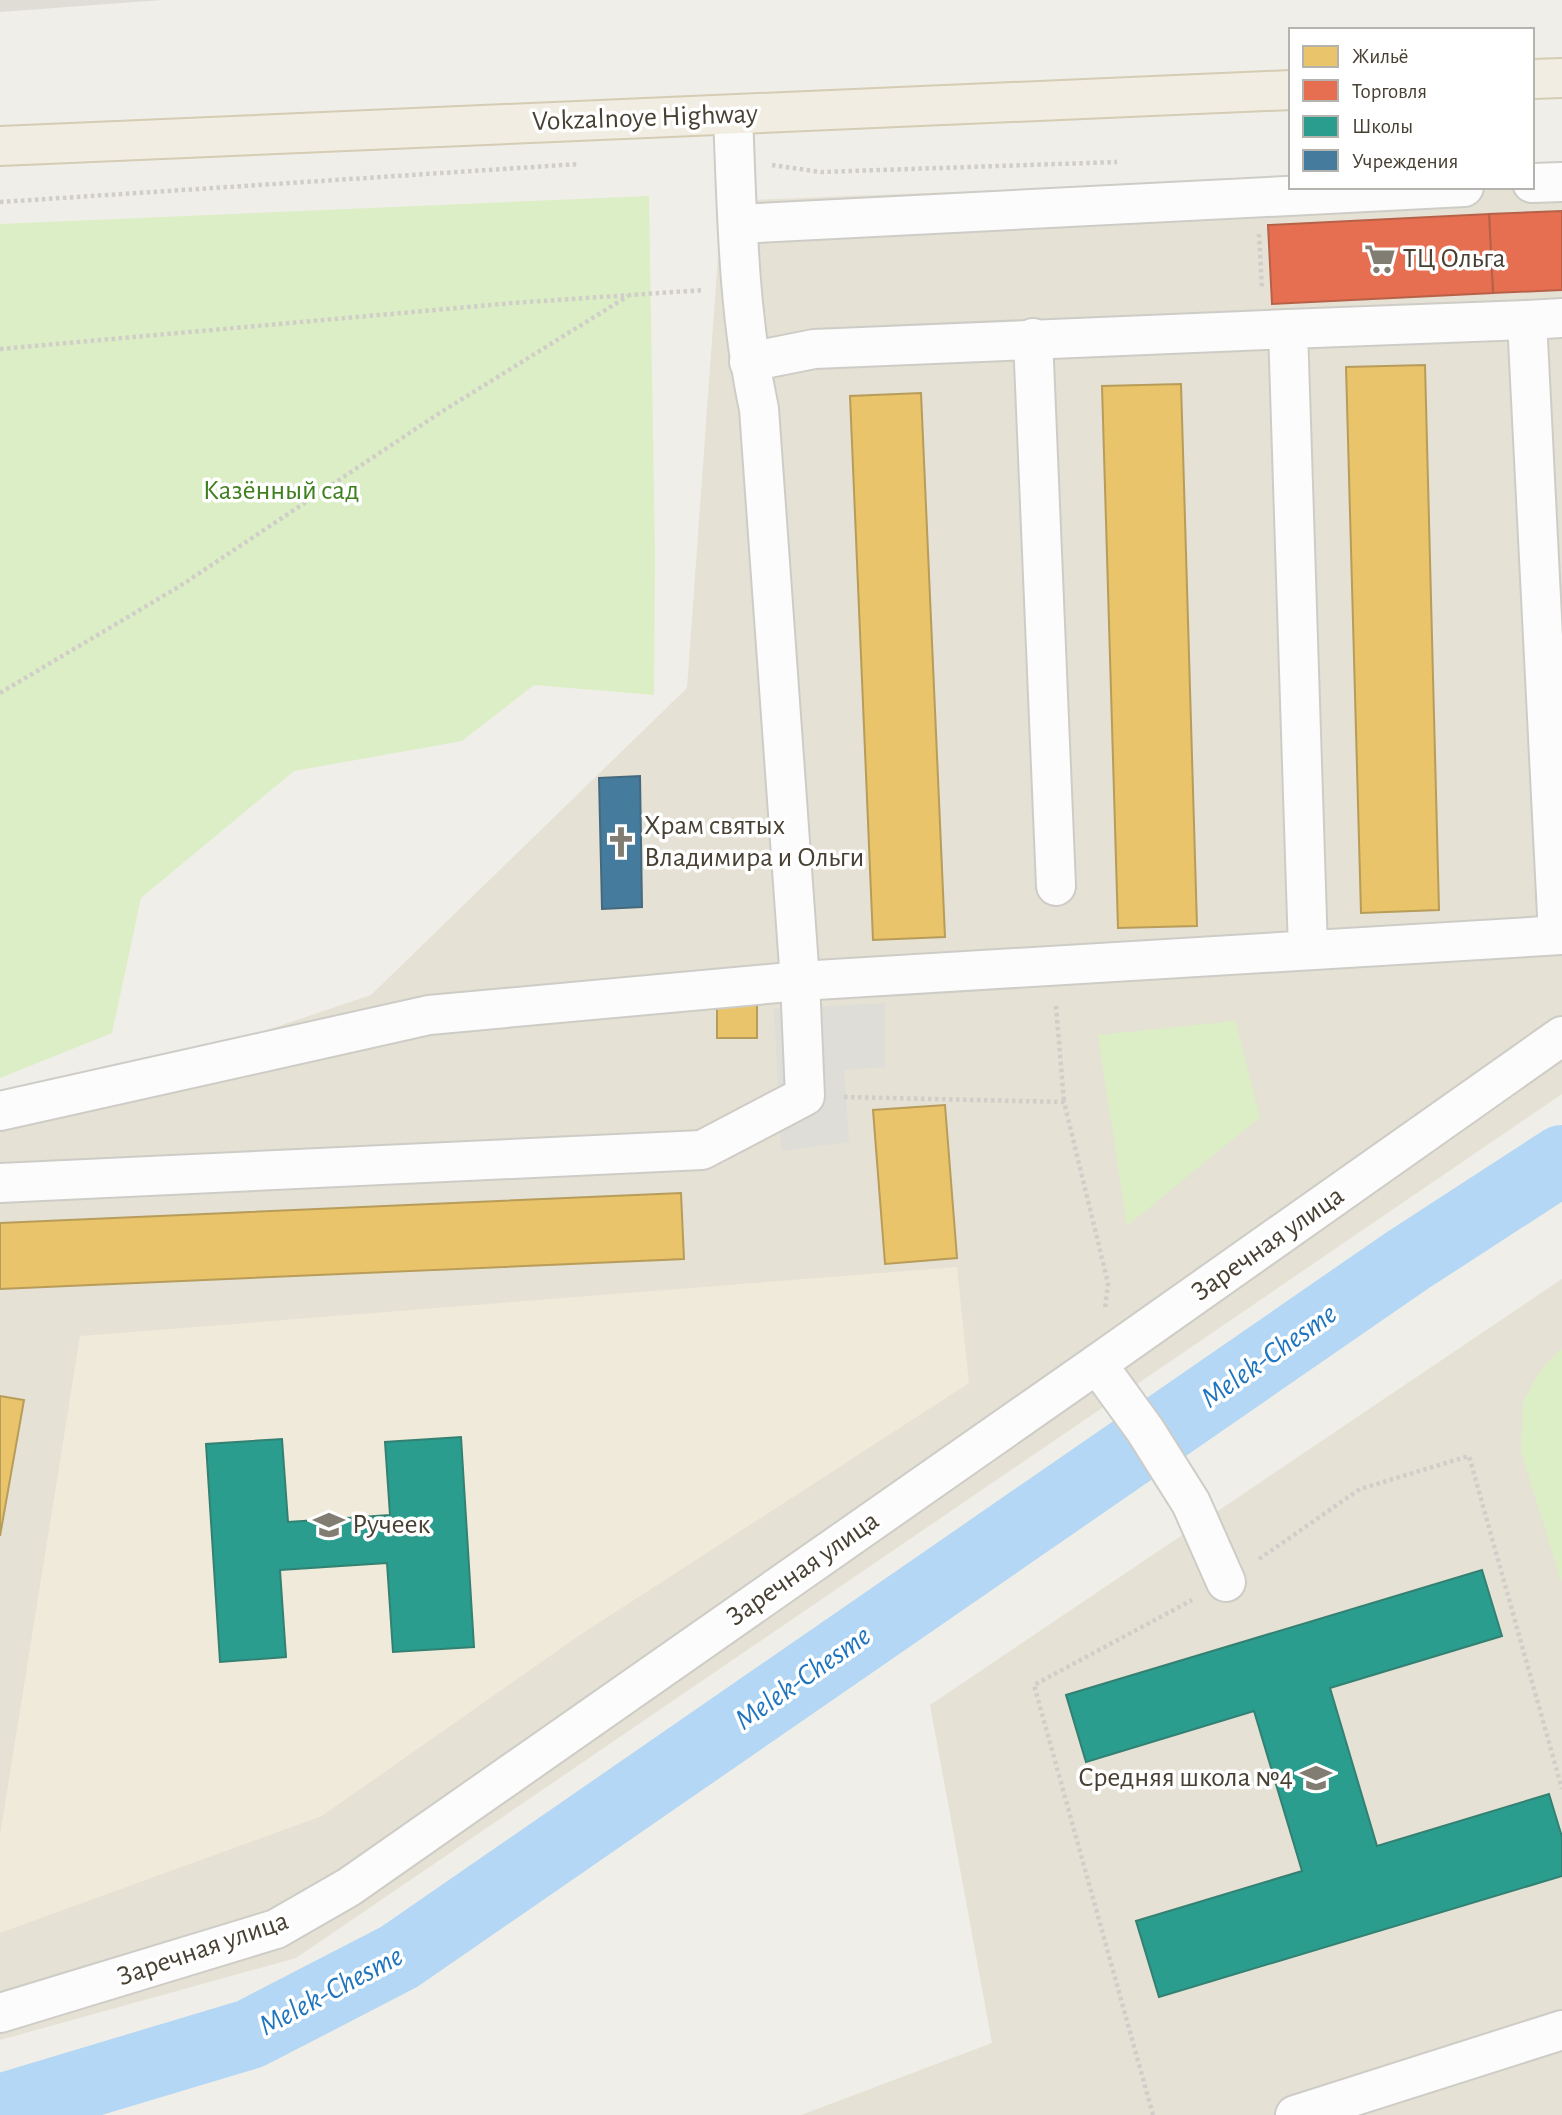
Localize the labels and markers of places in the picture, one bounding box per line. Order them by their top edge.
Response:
supermarket icon: ТЦ Ольга [1363,242,1397,276]
place label: ТЦ Ольга [1403,245,1506,273]
place label: Храм святых Владимира и Ольги [644,812,864,872]
church icon: Храм святых Владимира и Ольги [604,825,638,859]
school or university icon: Ручеек [312,1508,346,1542]
place label: Ручеек [352,1511,431,1539]
school or university icon: Средняя школа №4 [1299,1761,1333,1795]
place label: Средняя школа №4 [1078,1764,1293,1792]

